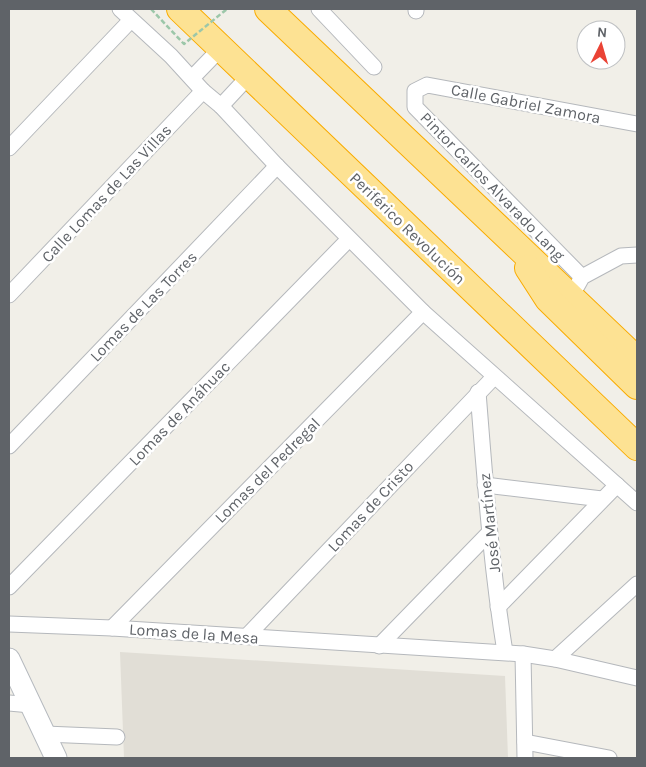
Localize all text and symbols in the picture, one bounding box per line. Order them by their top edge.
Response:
north arrow [576,20,626,70]
text: N [596,24,608,41]
street label: Calle Gabriel Zamora [450,80,602,127]
street label: Pintor Carlos Alvarado Lang [416,108,569,265]
street label: Calle Lomas de Las Villas [37,120,175,266]
street label: Periférico Revolución [346,168,469,288]
street label: Lomas de Las Torres [86,247,201,365]
street label: Lomas de Anáhuac [125,357,234,470]
street label: Lomas del Pedregal [211,414,324,527]
street label: Lomas de Cristo [323,457,417,556]
street label: José Martínez [475,472,504,574]
street label: Lomas de la Mesa [129,619,259,648]

